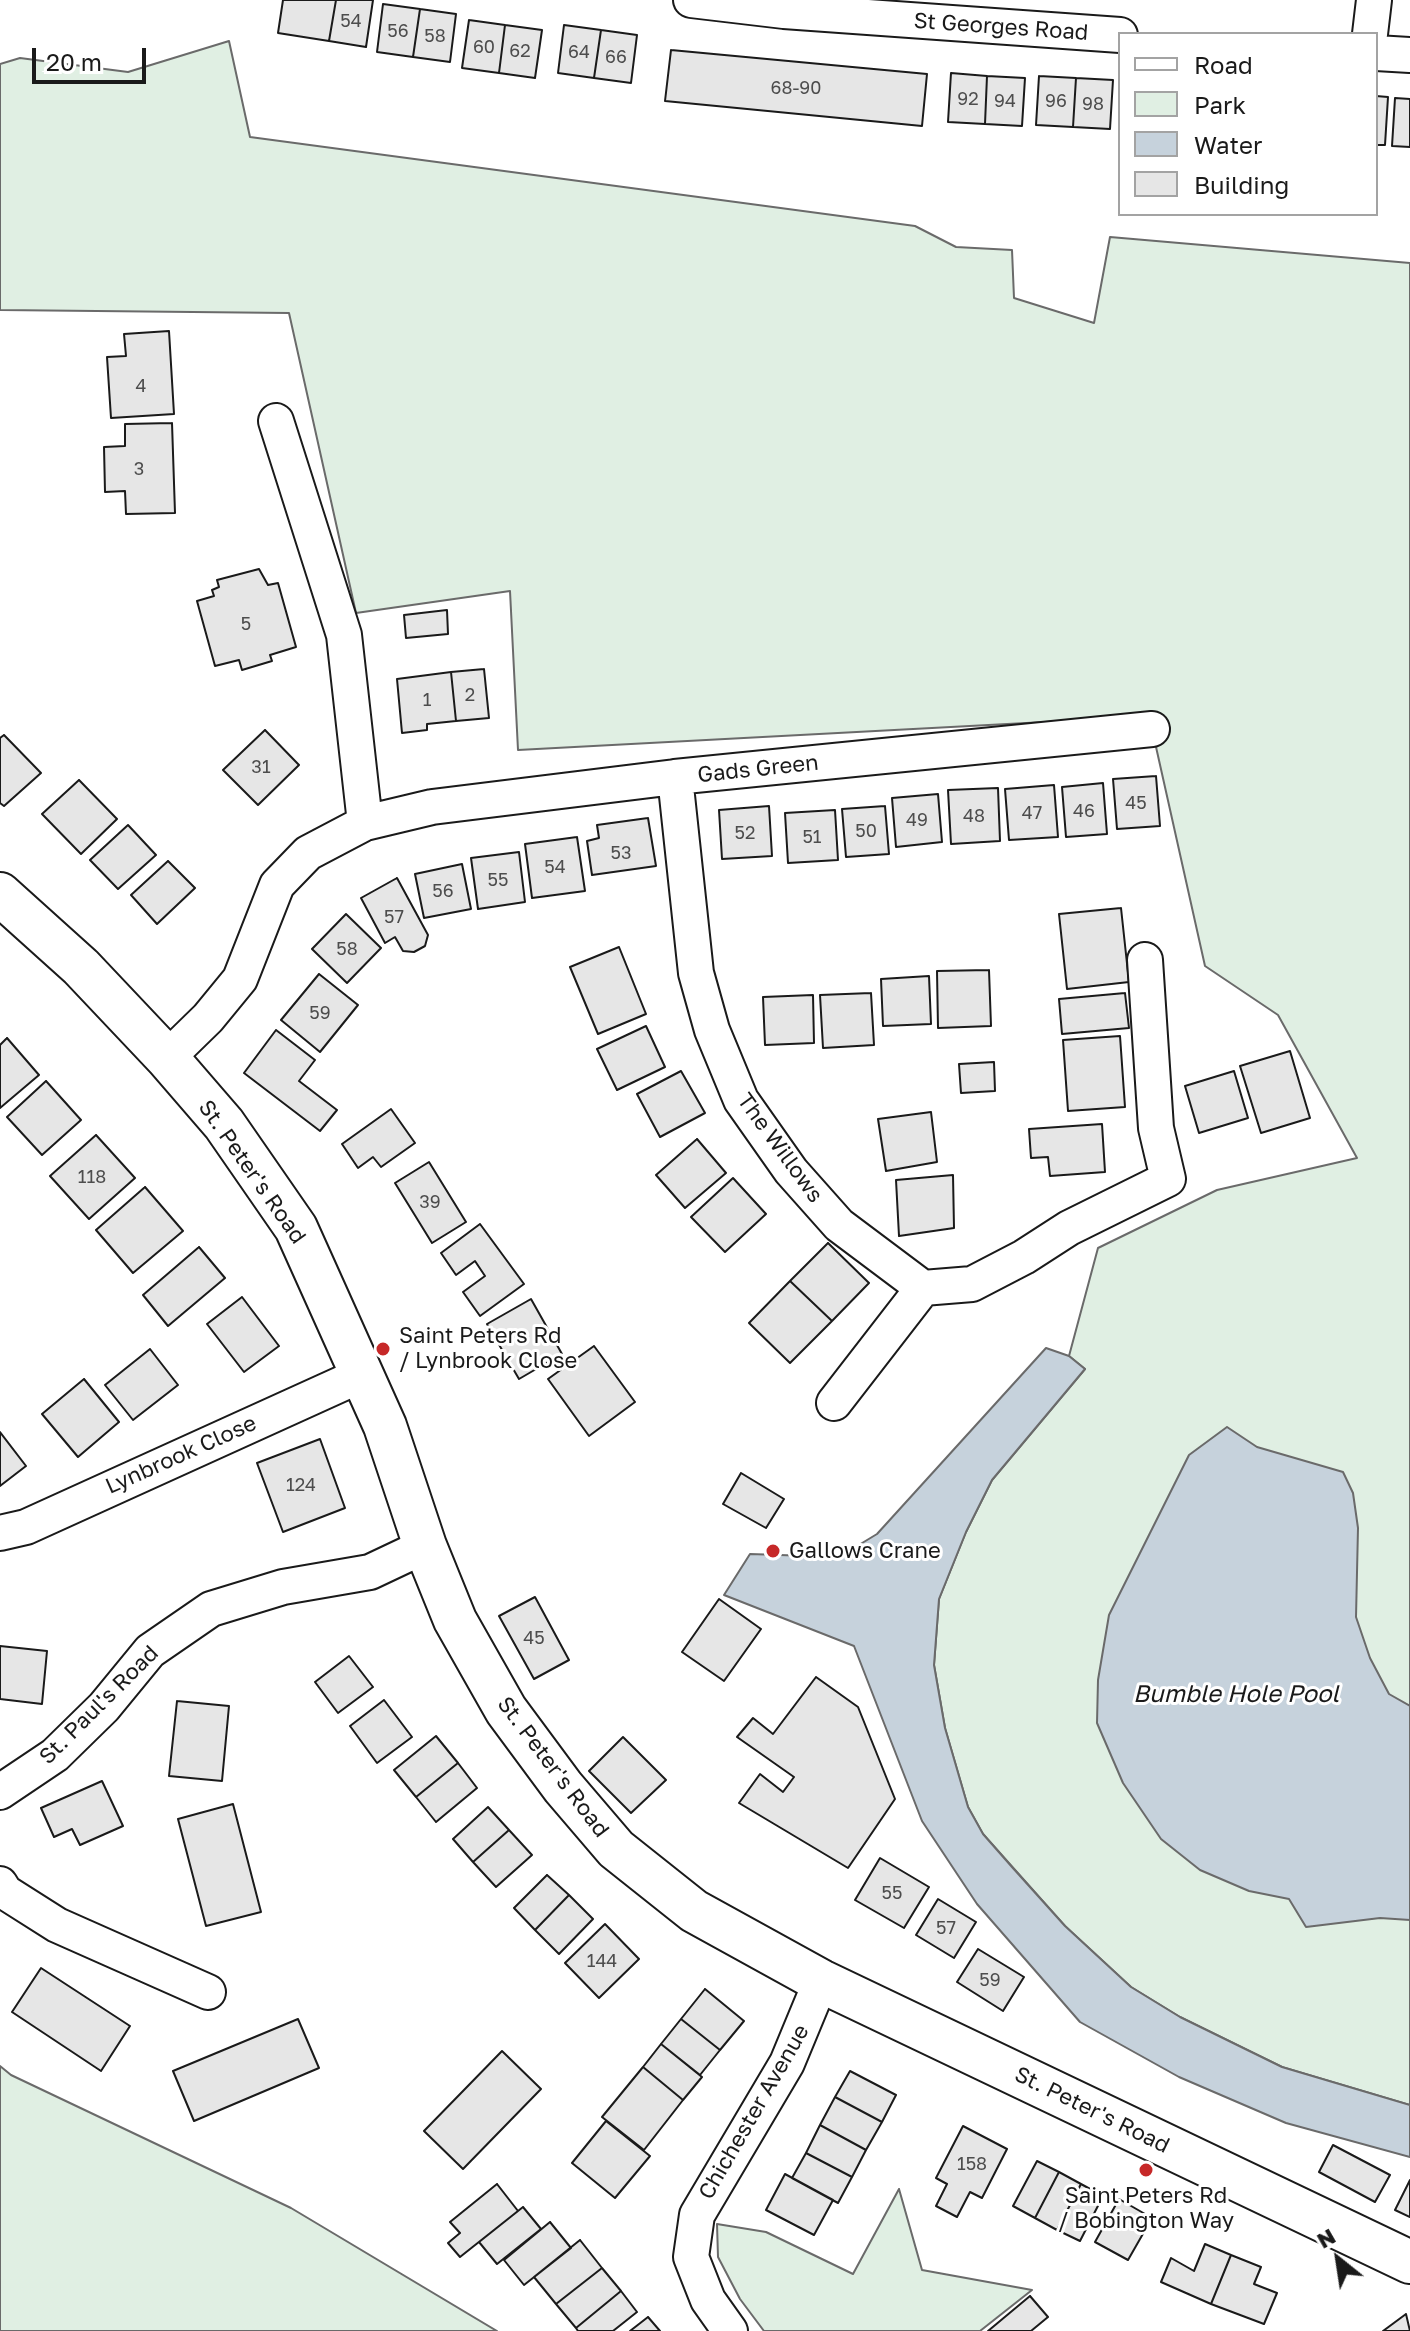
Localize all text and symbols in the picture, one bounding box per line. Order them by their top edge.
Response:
street label: St Georges Road [913,8,1089,46]
house number: 54 [340,10,362,32]
house number: 56 [387,20,409,42]
house number: 58 [424,25,446,47]
scale bar [36,32,150,82]
legend [1118,32,1378,216]
house number: 60 [473,36,495,58]
house number: 62 [509,40,531,62]
house number: 64 [568,41,590,63]
house number: 66 [605,46,627,68]
text: 20 m [46,47,102,76]
text: Road [1194,50,1253,79]
house number: 68-90 [771,77,821,99]
house number: 92 [957,88,979,110]
house number: 94 [994,90,1016,112]
house number: 96 [1045,90,1067,112]
text: Park [1194,90,1246,119]
house number: 98 [1082,93,1104,115]
text: Water [1194,130,1262,159]
text: Building [1194,170,1289,199]
house number: 4 [136,375,146,397]
house number: 3 [134,458,144,480]
house number: 5 [241,613,251,635]
house number: 2 [465,684,475,706]
house number: 1 [423,689,431,711]
street label: Gads Green [696,750,820,788]
house number: 31 [251,756,271,778]
house number: 45 [1125,792,1147,814]
house number: 46 [1073,800,1095,822]
house number: 47 [1022,802,1042,824]
house number: 48 [963,805,985,827]
house number: 49 [906,809,928,831]
house number: 50 [855,820,877,842]
house number: 52 [735,822,755,844]
house number: 51 [802,826,822,848]
house number: 53 [611,842,631,864]
house number: 54 [544,856,566,878]
house number: 55 [488,869,508,891]
house number: 56 [432,880,454,902]
house number: 57 [384,906,404,928]
house number: 58 [336,938,358,960]
house number: 59 [309,1002,331,1024]
street label: The Willows [731,1088,829,1208]
street label: St. Peter's Road [193,1095,311,1249]
house number: 118 [78,1166,106,1188]
house number: 39 [419,1191,441,1213]
place label: Saint Peters Rd / Lynbrook Close [399,1323,577,1374]
marker: Saint Peters Rd / Lynbrook Close [374,1340,392,1358]
street label: Lynbrook Close [102,1410,260,1500]
house number: 124 [286,1474,316,1496]
place label: Gallows Crane [789,1538,941,1564]
marker: Gallows Crane [764,1542,782,1560]
house number: 45 [523,1627,545,1649]
street label: St. Paul's Road [34,1640,164,1770]
water label: Bumble Hole Pool [1133,1680,1339,1708]
street label: St. Peter's Road [492,1692,614,1842]
house number: 55 [882,1882,902,1904]
house number: 57 [936,1917,956,1939]
house number: 144 [587,1950,617,1972]
house number: 59 [979,1969,1001,1991]
street label: Chichester Avenue [693,2020,815,2204]
street label: St. Peter's Road [1010,2061,1174,2159]
house number: 158 [957,2153,987,2175]
marker: Saint Peters Rd / Bobington Way [1137,2161,1155,2179]
place label: Saint Peters Rd / Bobington Way [1058,2183,1234,2234]
north arrow [1298,2219,1378,2299]
text: N [1312,2222,1340,2254]

